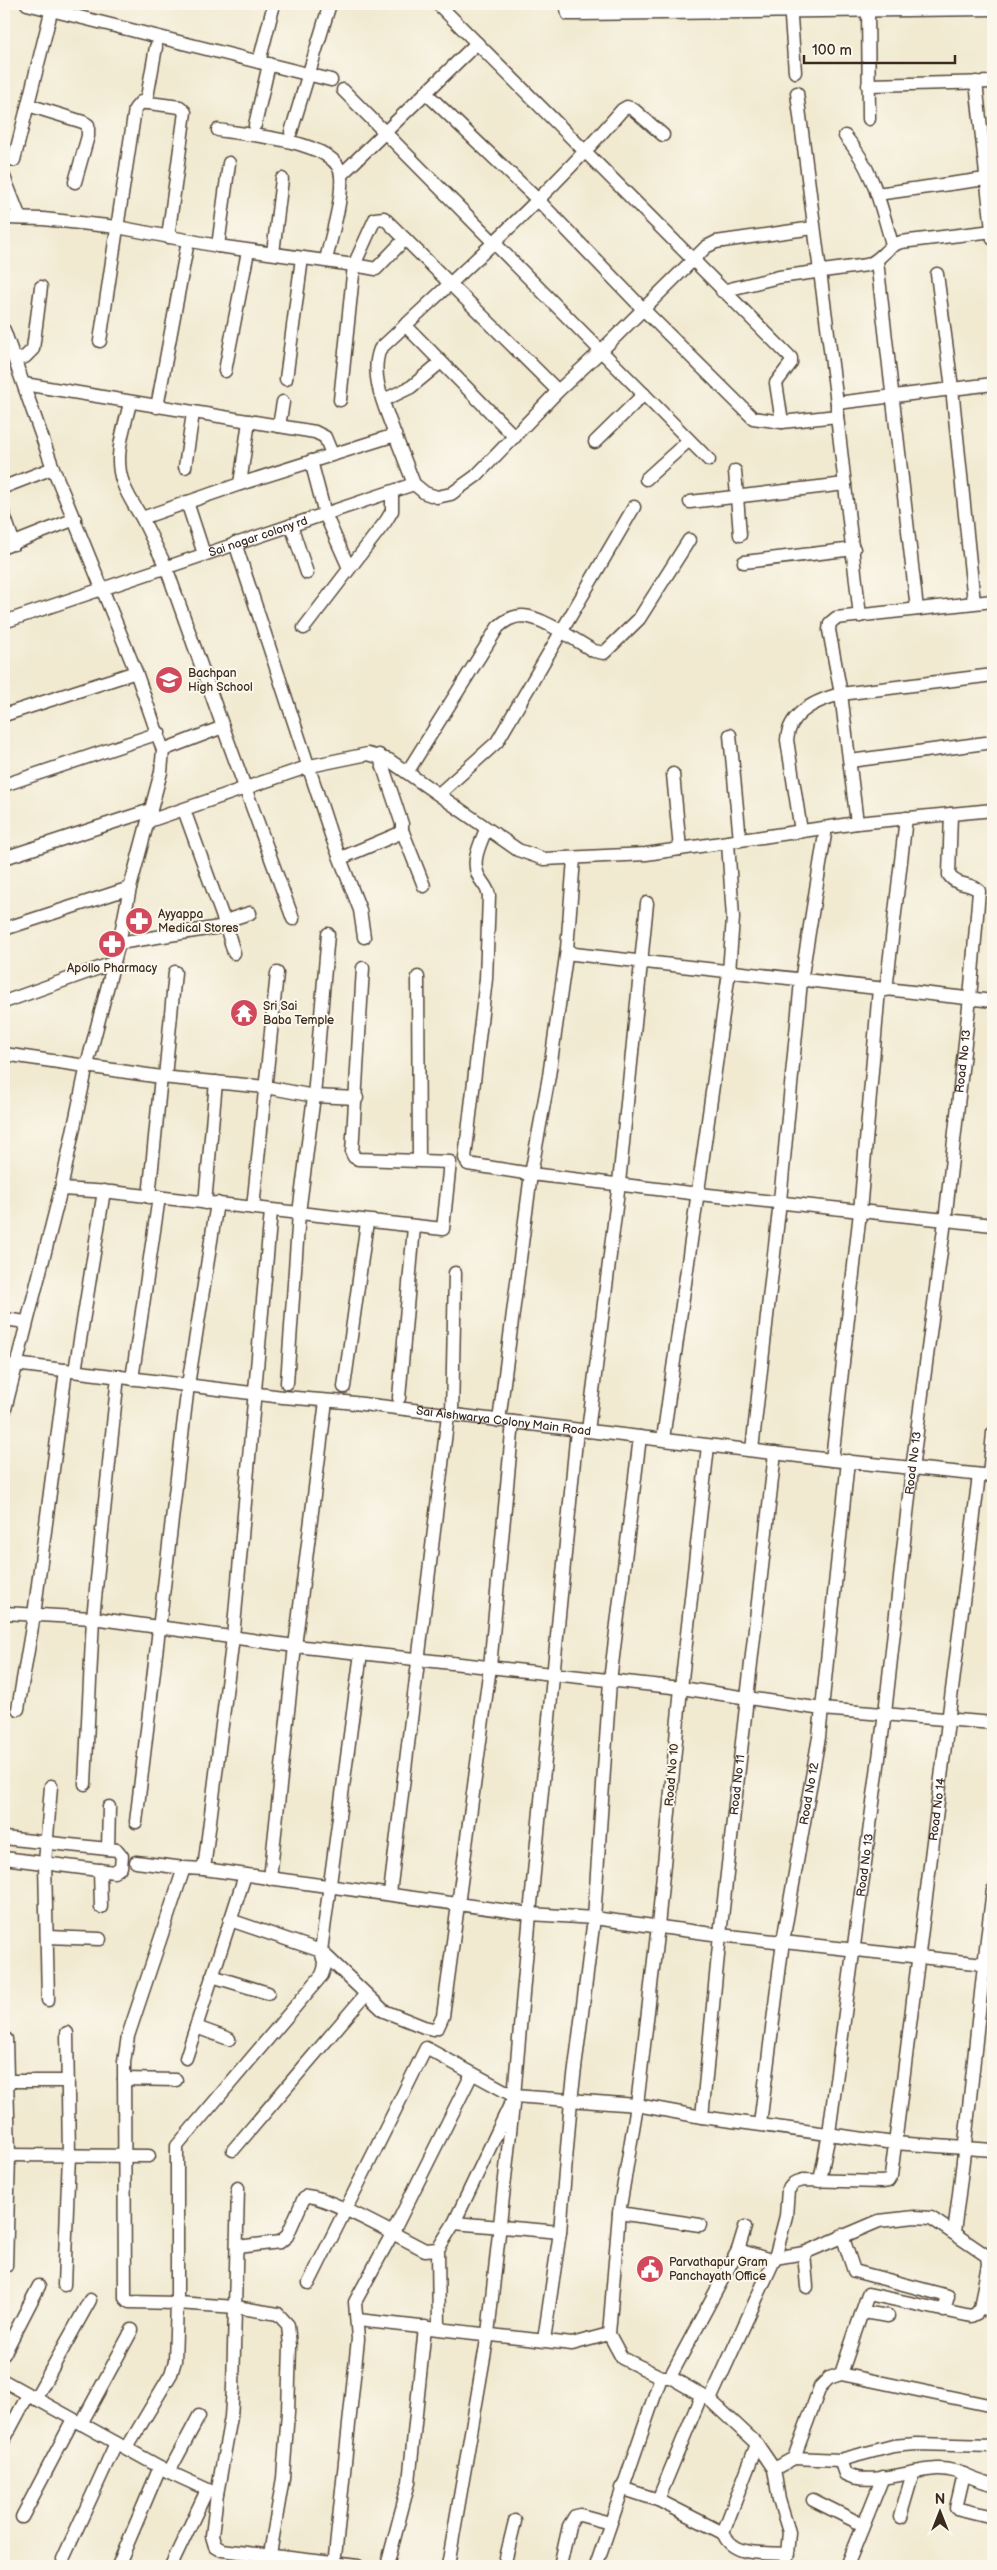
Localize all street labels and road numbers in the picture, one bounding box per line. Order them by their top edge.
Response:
street label: Sai nagar colony rd [207,513,309,560]
street label: Road No 13 [952,1029,974,1094]
street label: Sai Aishwarya Colony Main Road [415,1403,592,1439]
street label: Road No 13 [902,1431,924,1495]
street label: Road No 10 [662,1743,682,1807]
street label: Road No 11 [726,1754,748,1816]
street label: Road No 12 [796,1761,822,1826]
street label: Road No 14 [926,1776,949,1842]
street label: Road No 13 [853,1833,876,1898]

